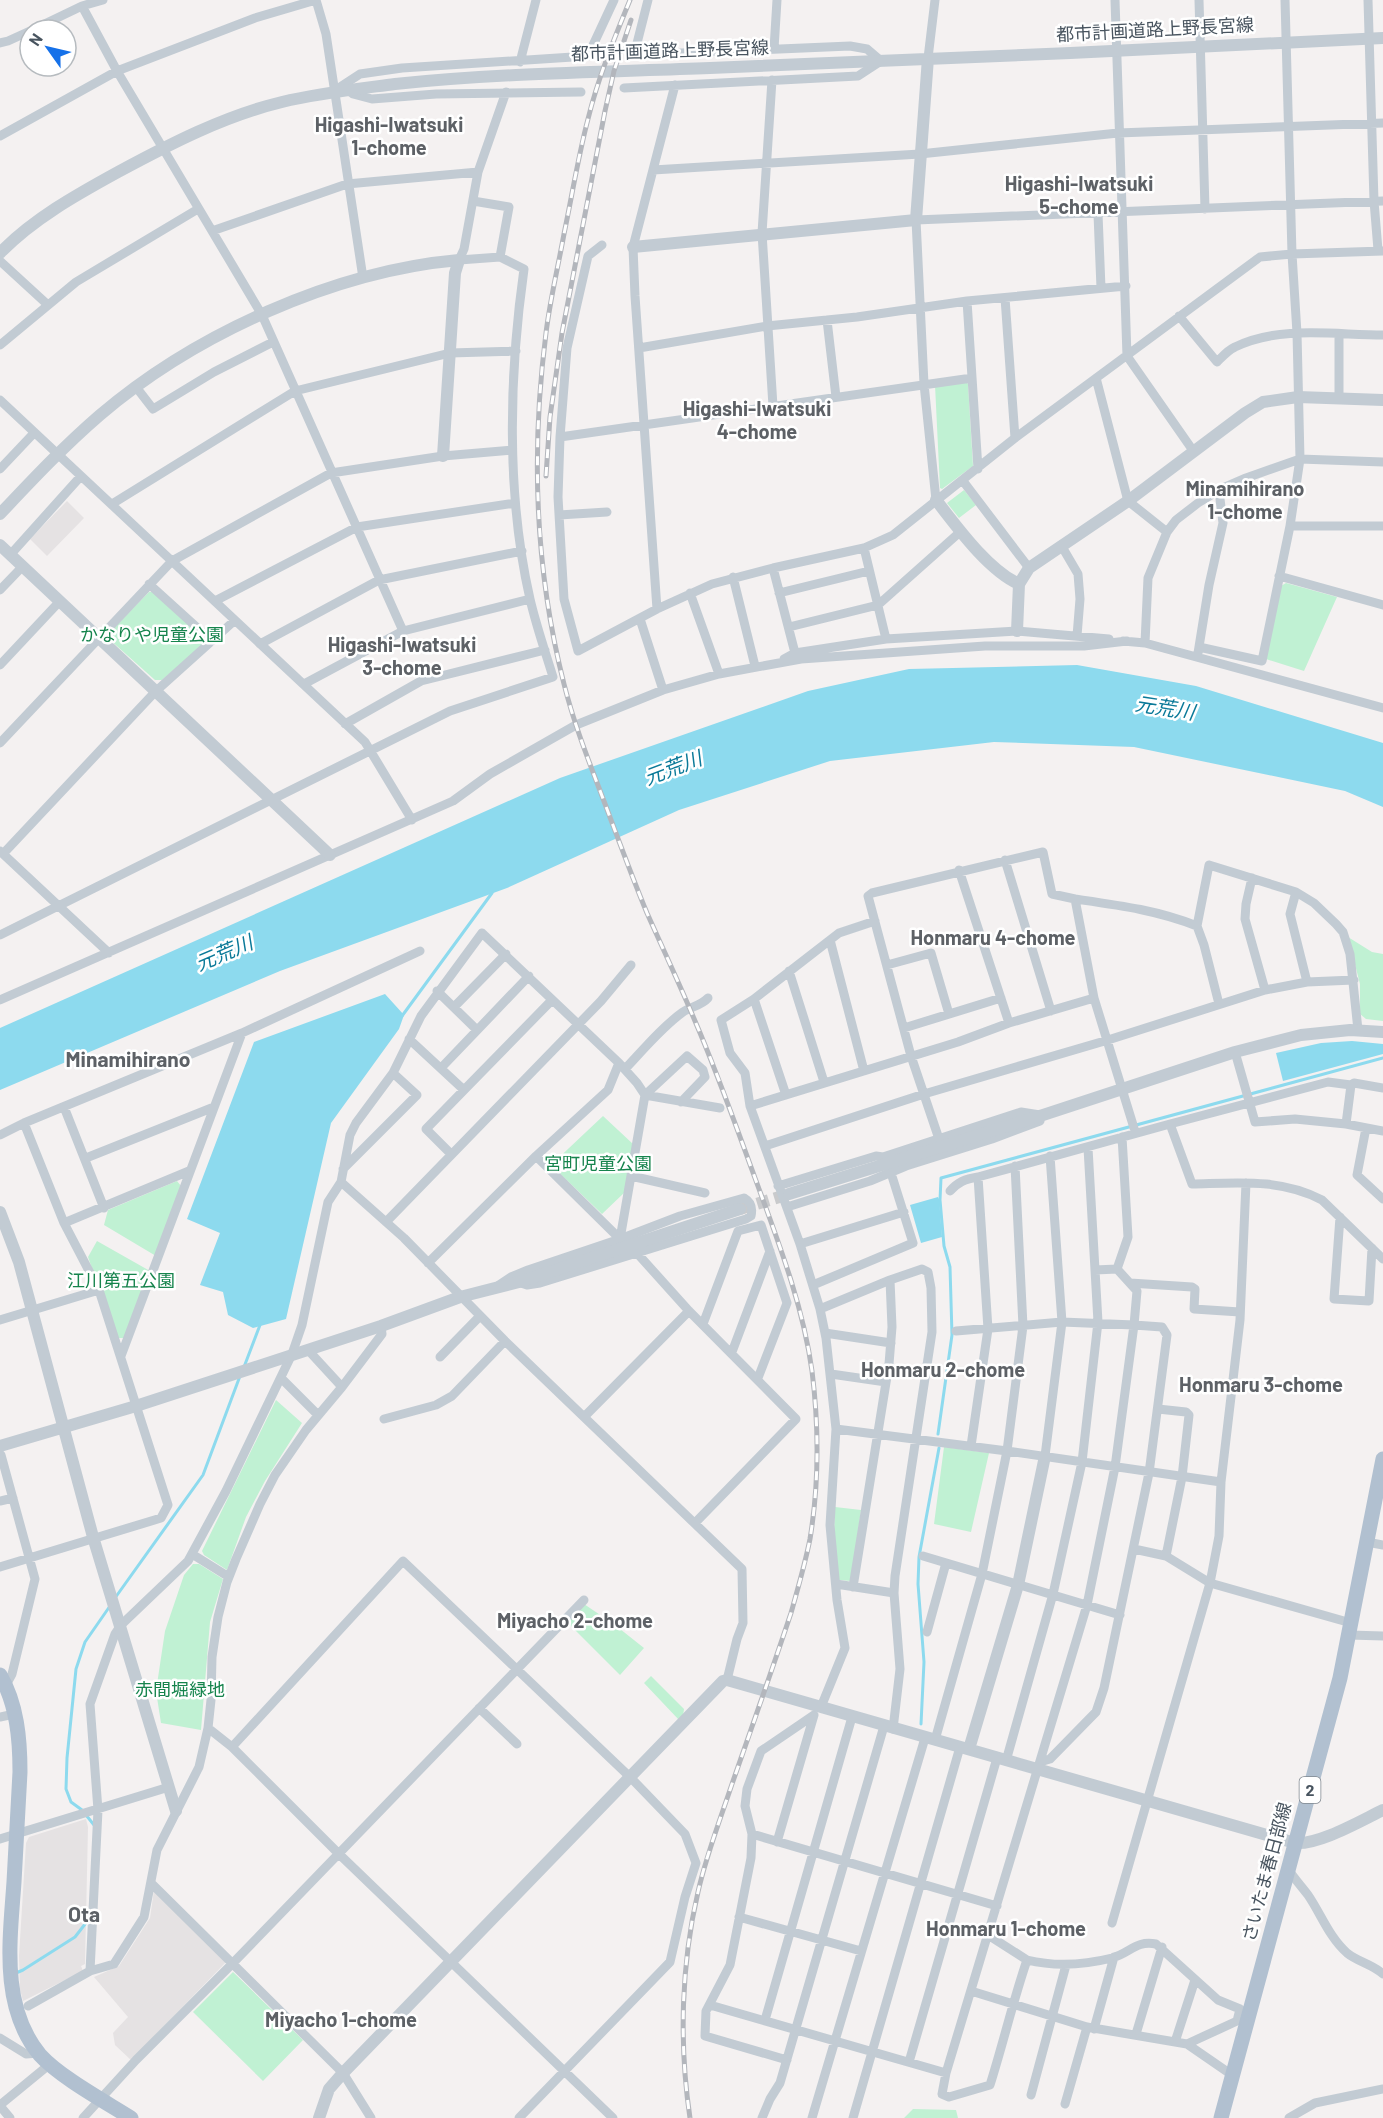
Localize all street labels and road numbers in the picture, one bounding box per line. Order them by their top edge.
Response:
street label: 都市計画道路上野長宮線 [1056,13,1254,45]
street label: 都市計画道路上野長宮線 [571,36,769,64]
road number: 2 [1300,1777,1320,1803]
street label: さいたま春日部線 [1237,1800,1295,1944]

